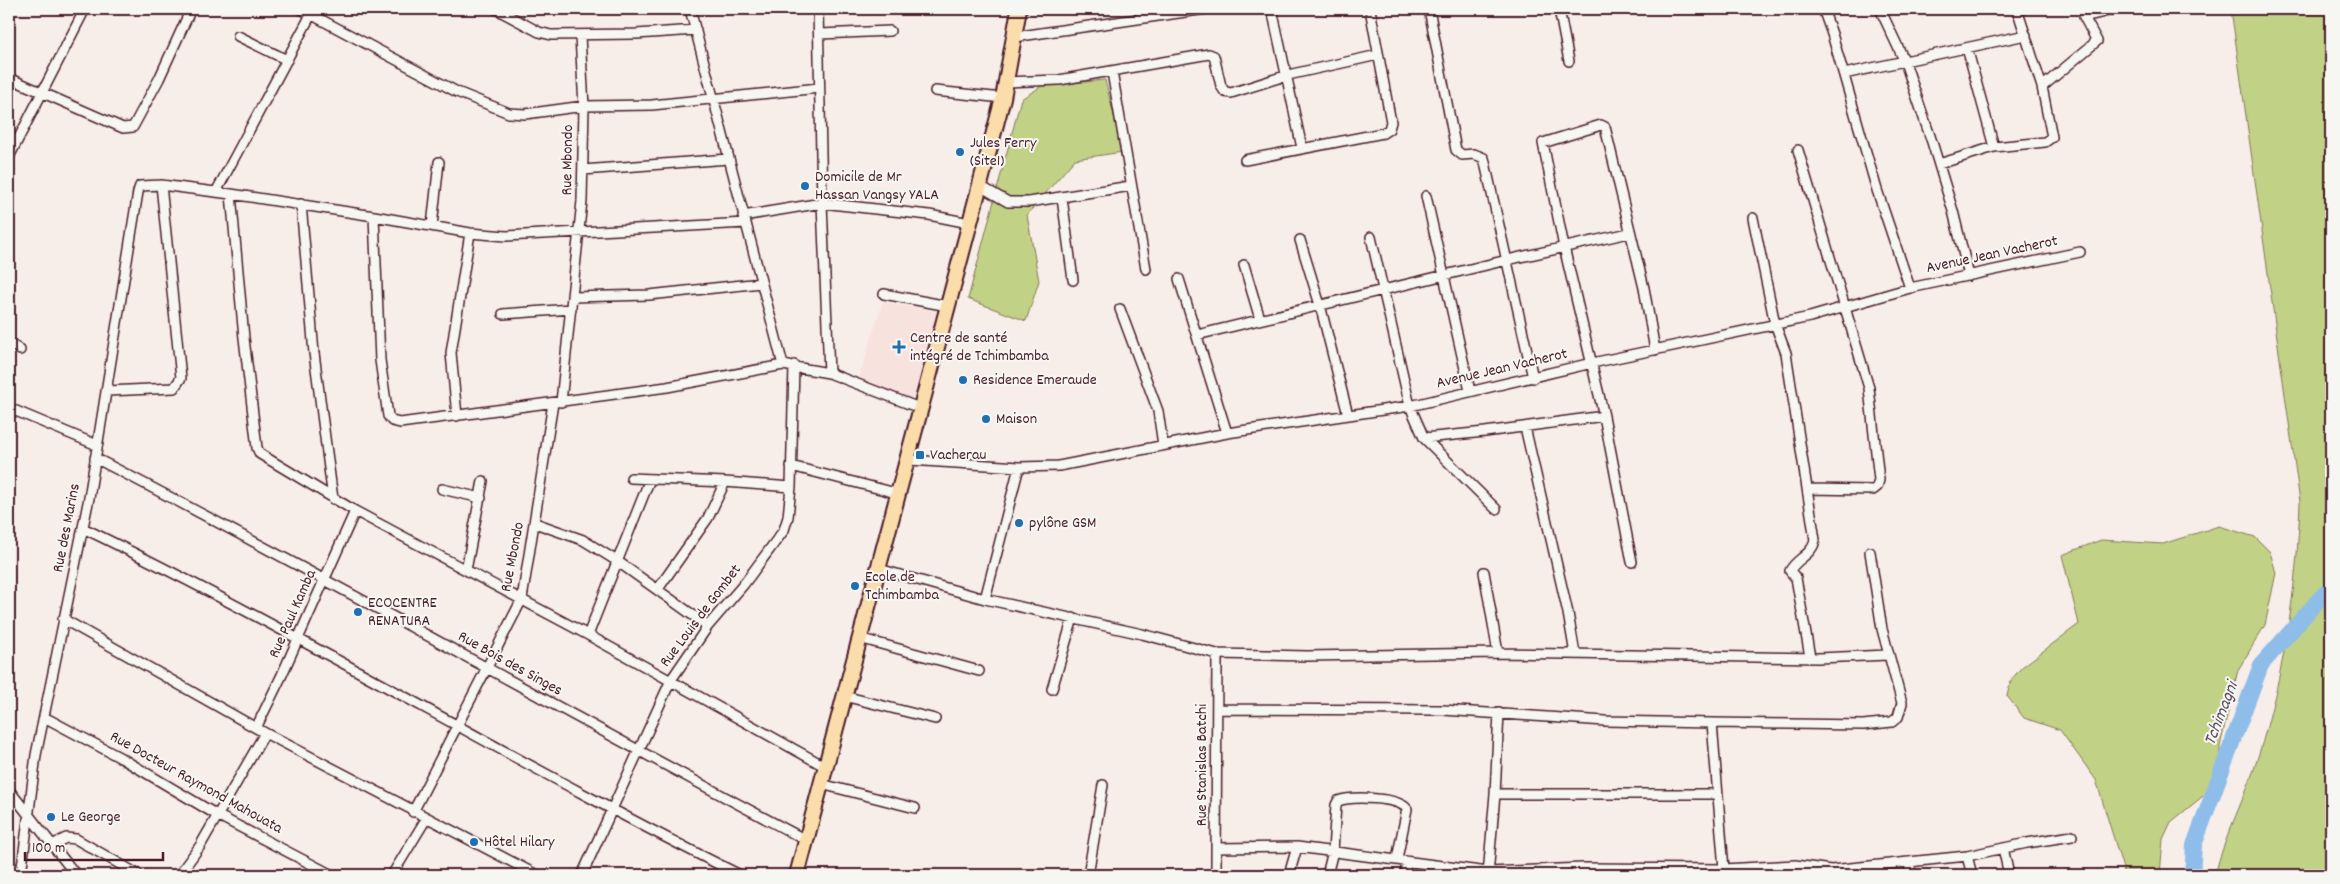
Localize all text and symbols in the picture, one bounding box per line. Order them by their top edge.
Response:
street label: Rue Mbondo [556,124,580,196]
place label: Jules Ferry (Site1) [970,132,1037,173]
marker: Jules Ferry (Site1) [954,146,966,158]
place label: Domicile de Mr Hassan Vangsy YALA [815,166,939,207]
marker: Domicile de Mr Hassan Vangsy YALA [799,180,811,192]
street label: Avenue Jean Vacherot [1924,230,2060,280]
place label: Centre de santé intégré de Tchimbamba [910,327,1049,368]
marker: Centre de santé intégré de Tchimbamba [892,340,906,354]
street label: Avenue Jean Vacherot [1434,343,1570,395]
place label: Residence Emeraude [973,369,1097,392]
marker: Residence Emeraude [957,374,969,386]
place label: Maison [996,408,1037,431]
marker: Maison [980,413,992,425]
place label: Vacherau [930,444,986,467]
marker: Vacherau [914,449,926,461]
street label: Rue des Marins [47,481,87,574]
place label: pylône GSM [1029,512,1096,535]
marker: pylône GSM [1013,517,1025,529]
street label: Rue Mbondo [495,520,531,594]
street label: Rue Louis de Gombet [655,560,747,672]
street label: Rue Paul Kamba [263,566,323,662]
place label: Ecole de Tchimbamba [865,566,939,607]
marker: Ecole de Tchimbamba [849,580,861,592]
place label: ECOCENTRE RENATURA [368,592,438,633]
marker: ECOCENTRE RENATURA [352,606,364,618]
street label: Rue Bois des Singes [453,626,567,702]
water label: Tchimagni [2198,676,2247,749]
street label: Rue Stanislas Batchi [1191,704,1214,826]
street label: Rue Docteur Raymond Mahouata [105,726,287,840]
place label: Le George [61,806,120,829]
marker: Le George [45,811,57,823]
scale bar [25,829,162,861]
place label: Hôtel Hilary [484,831,555,854]
marker: Hôtel Hilary [468,836,480,848]
text: 100 m [32,838,65,860]

